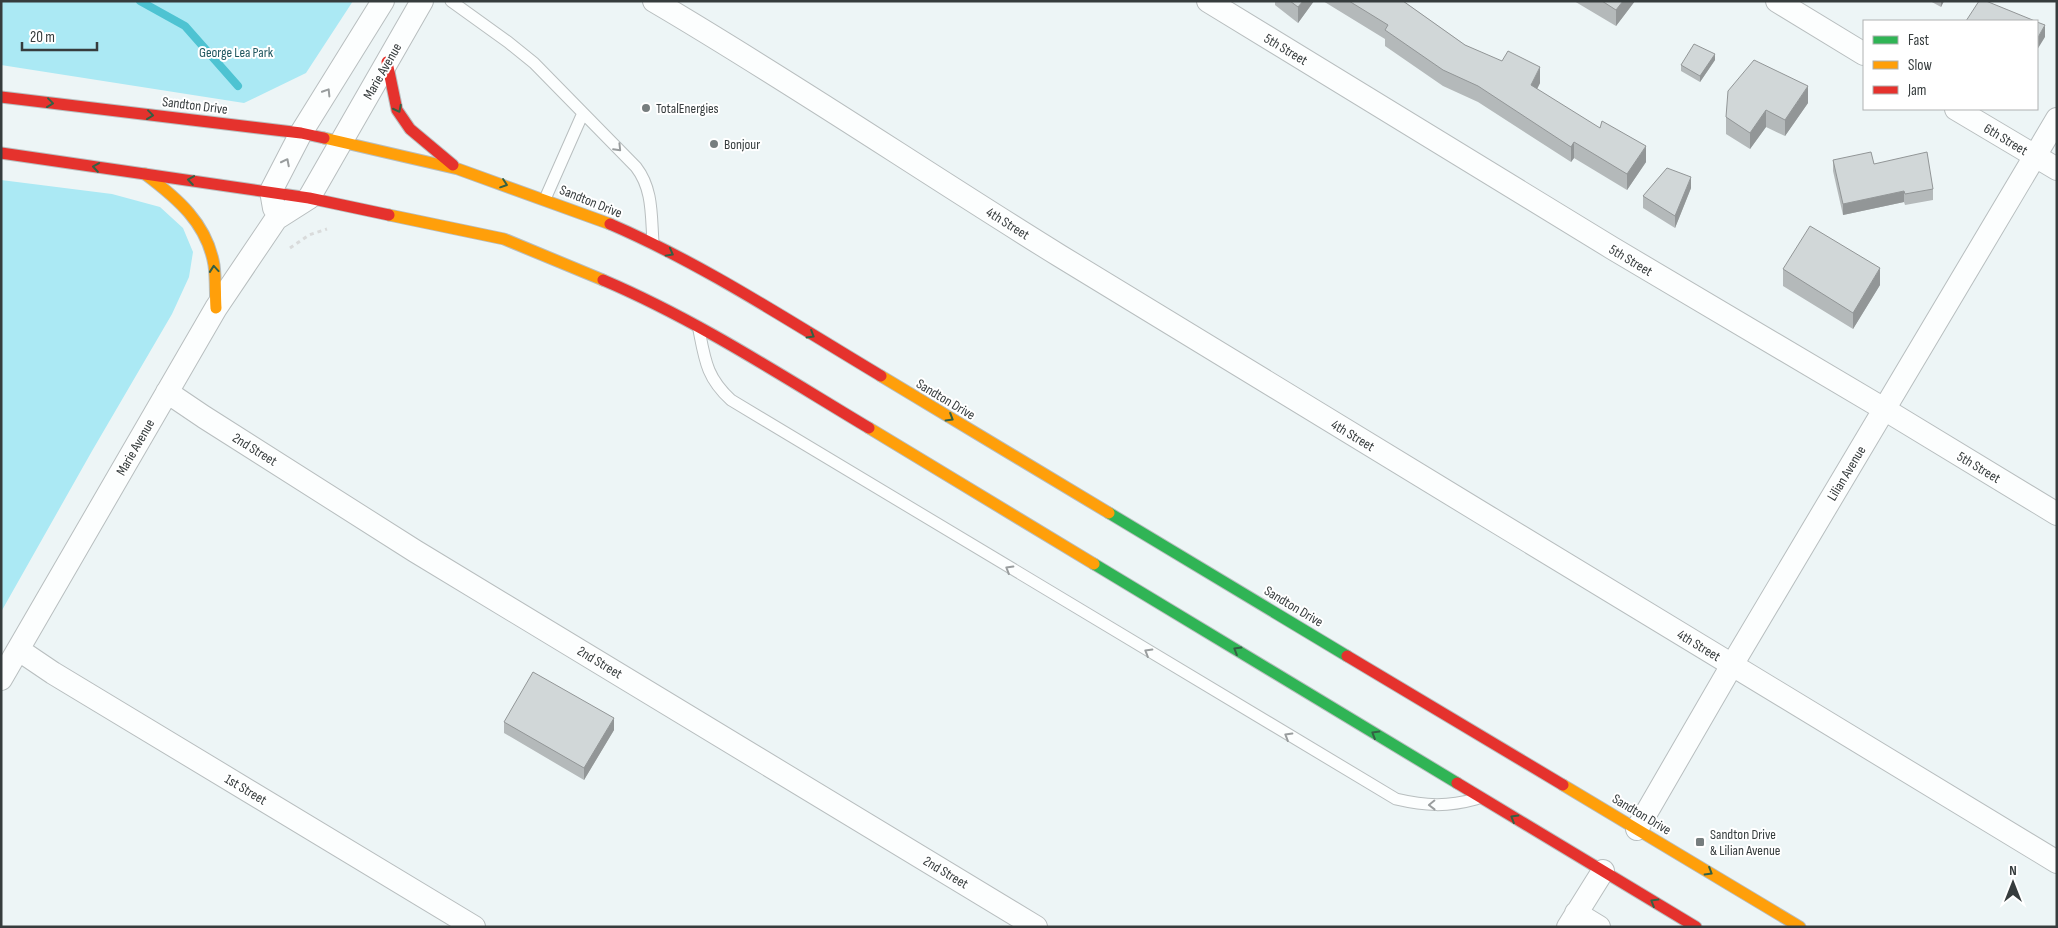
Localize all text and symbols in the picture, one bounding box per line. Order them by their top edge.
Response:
scale bar [22,20,98,52]
legend [1863,20,2038,110]
text: 20 m [30,28,55,47]
street label: 5th Street [1261,30,1311,69]
text: Fast [1908,31,1930,50]
street label: Marie Avenue [359,40,405,103]
park label: George Lea Park [199,44,274,61]
text: Slow [1908,56,1932,75]
text: Jam [1907,81,1926,100]
one-way arrow [320,88,330,97]
street label: Sandton Drive [161,93,229,118]
one-way arrow [46,97,54,108]
place label: TotalEnergies [656,100,719,117]
marker: TotalEnergies [640,102,652,114]
one-way arrow [392,104,402,113]
one-way arrow [147,109,155,120]
street label: 6th Street [1981,120,2031,159]
place label: Bonjour [724,136,760,153]
marker: Bonjour [708,138,720,150]
one-way arrow [612,142,621,151]
one-way arrow [280,158,290,167]
one-way arrow [91,162,100,172]
one-way arrow [187,175,195,186]
one-way arrow [499,178,508,188]
street label: Sandton Drive [557,181,625,222]
street label: 4th Street [983,204,1033,243]
street label: 5th Street [1606,241,1656,280]
one-way arrow [665,247,674,257]
one-way arrow [208,264,219,272]
one-way arrow [805,329,814,338]
street label: Sandton Drive [913,375,978,424]
one-way arrow [945,412,954,422]
street label: Marie Avenue [112,416,158,479]
street label: 4th Street [1328,416,1378,455]
street label: 2nd Street [229,429,280,470]
street label: Lilian Avenue [1823,443,1869,504]
street label: 5th Street [1954,448,2004,487]
one-way arrow [1006,565,1015,575]
street label: Sandton Drive [1261,582,1326,631]
street label: 4th Street [1674,626,1724,665]
street label: 2nd Street [574,642,625,682]
one-way arrow [1233,646,1242,656]
one-way arrow [1145,649,1154,659]
one-way arrow [1372,731,1381,740]
one-way arrow [1284,732,1293,742]
street label: 1st Street [222,770,270,809]
street label: Sandton Drive [1609,790,1674,839]
one-way arrow [1428,800,1436,810]
one-way arrow [1511,815,1520,825]
place label: Sandton Drive & Lilian Avenue [1710,826,1780,859]
marker: Sandton Drive & Lilian Avenue [1694,836,1706,848]
street label: 2nd Street [920,852,971,892]
north arrow [1988,858,2038,908]
text: N [2009,862,2017,879]
one-way arrow [1704,866,1713,876]
one-way arrow [1650,898,1659,908]

